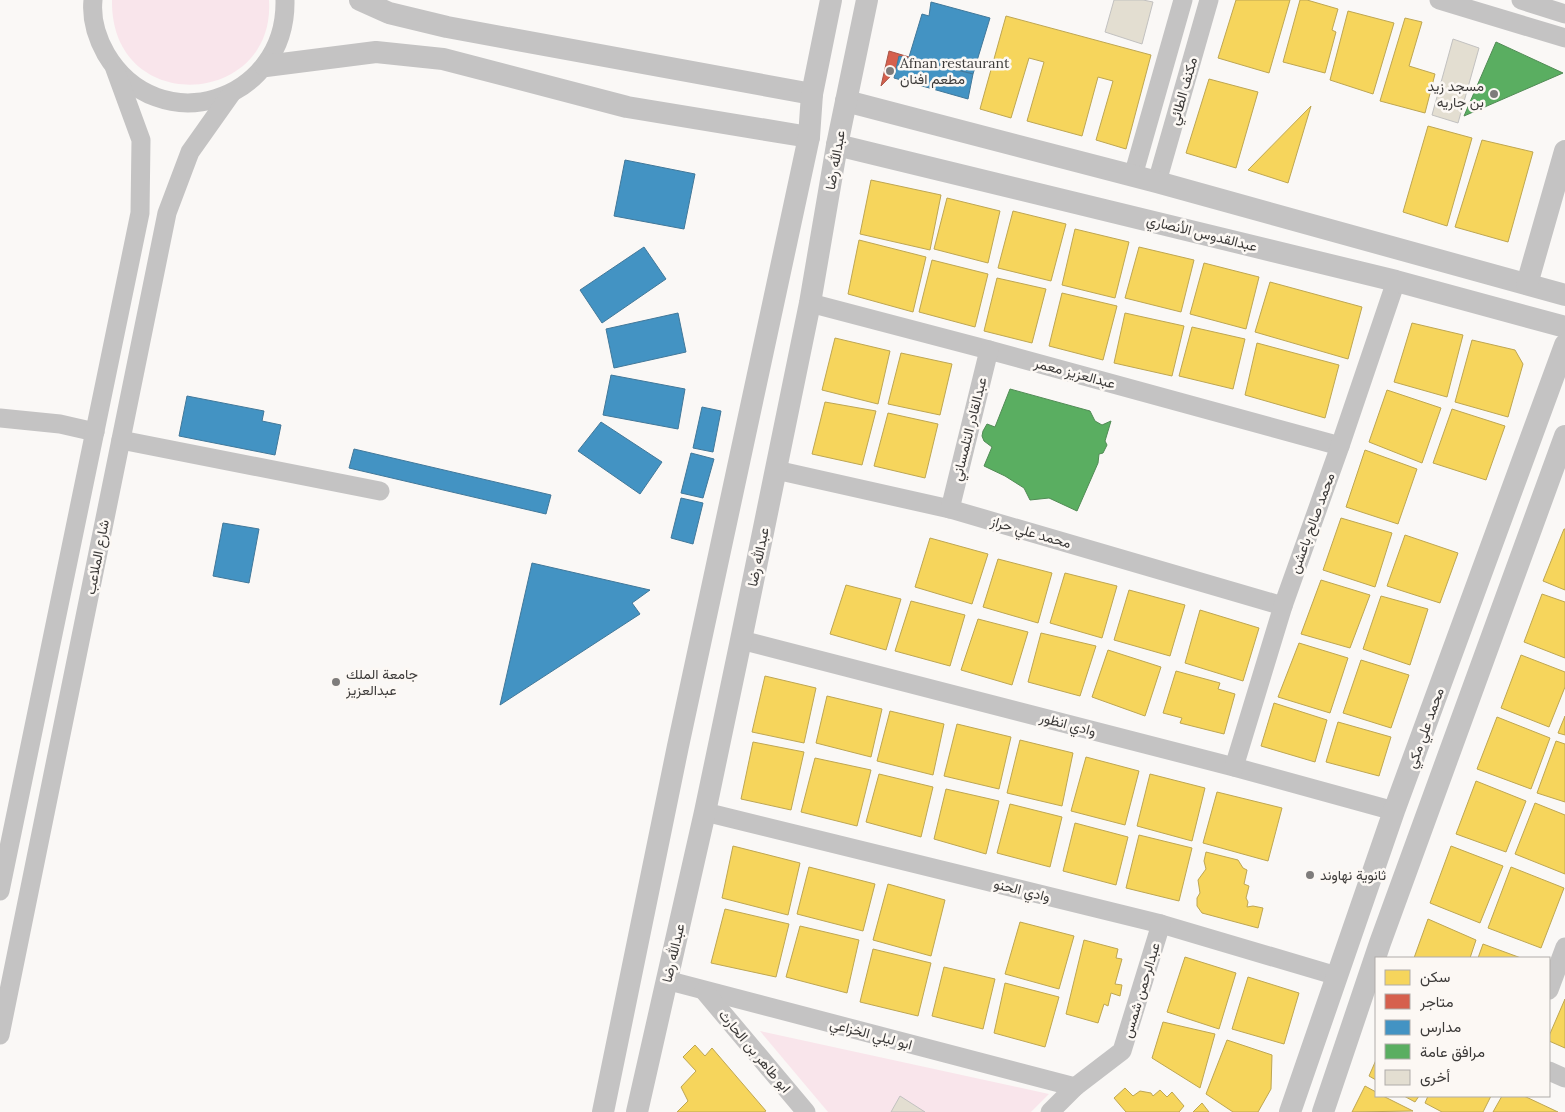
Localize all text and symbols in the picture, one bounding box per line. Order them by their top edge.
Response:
place label: Afnan restaurant مطعم افنان [899,54,1010,88]
street label: مكنف الطائي [1165,55,1204,128]
marker: Afnan restaurant مطعم افنان [884,65,896,77]
place label: مسجد زيد بن جاريه [1427,77,1484,111]
marker: مسجد زيد بن جاريه [1488,88,1500,100]
street label: عبدالله رضا [821,129,849,191]
street label: عبدالقدوس الأنصاري [1144,211,1259,258]
street label: عبدالعزيز معمر [1032,353,1117,392]
street label: عبدالقادر التلمساني [947,375,994,484]
street label: محمد صالح باعشن [1285,470,1340,577]
street label: محمد علي حراز [987,512,1073,555]
street label: شارع الملاعب [81,518,115,596]
street label: عبدالله رضا [743,526,773,588]
place label: جامعة الملك عبدالعزيز [345,665,418,699]
marker: جامعة الملك عبدالعزيز [330,676,342,688]
street label: محمد علي مكي [1402,685,1451,772]
street label: وادي انظور [1036,708,1098,743]
place label: ثانوية نهاوند [1320,866,1386,884]
marker: ثانوية نهاوند [1304,869,1316,881]
street label: وادي الحنو [991,874,1052,909]
street label: عبدالله رضا [657,922,689,984]
street label: عبدالرحمن شمس [1118,940,1164,1040]
legend [1375,957,1550,1097]
text: سكن [1420,967,1450,987]
text: متاجر [1419,992,1454,1011]
street label: ابو طاهر بن الحارث [715,1006,795,1096]
street label: ابو ليلي الخزاعي [827,1014,914,1057]
text: مدارس [1420,1017,1461,1037]
text: مرافق عامة [1420,1042,1485,1062]
text: أخرى [1420,1067,1450,1087]

